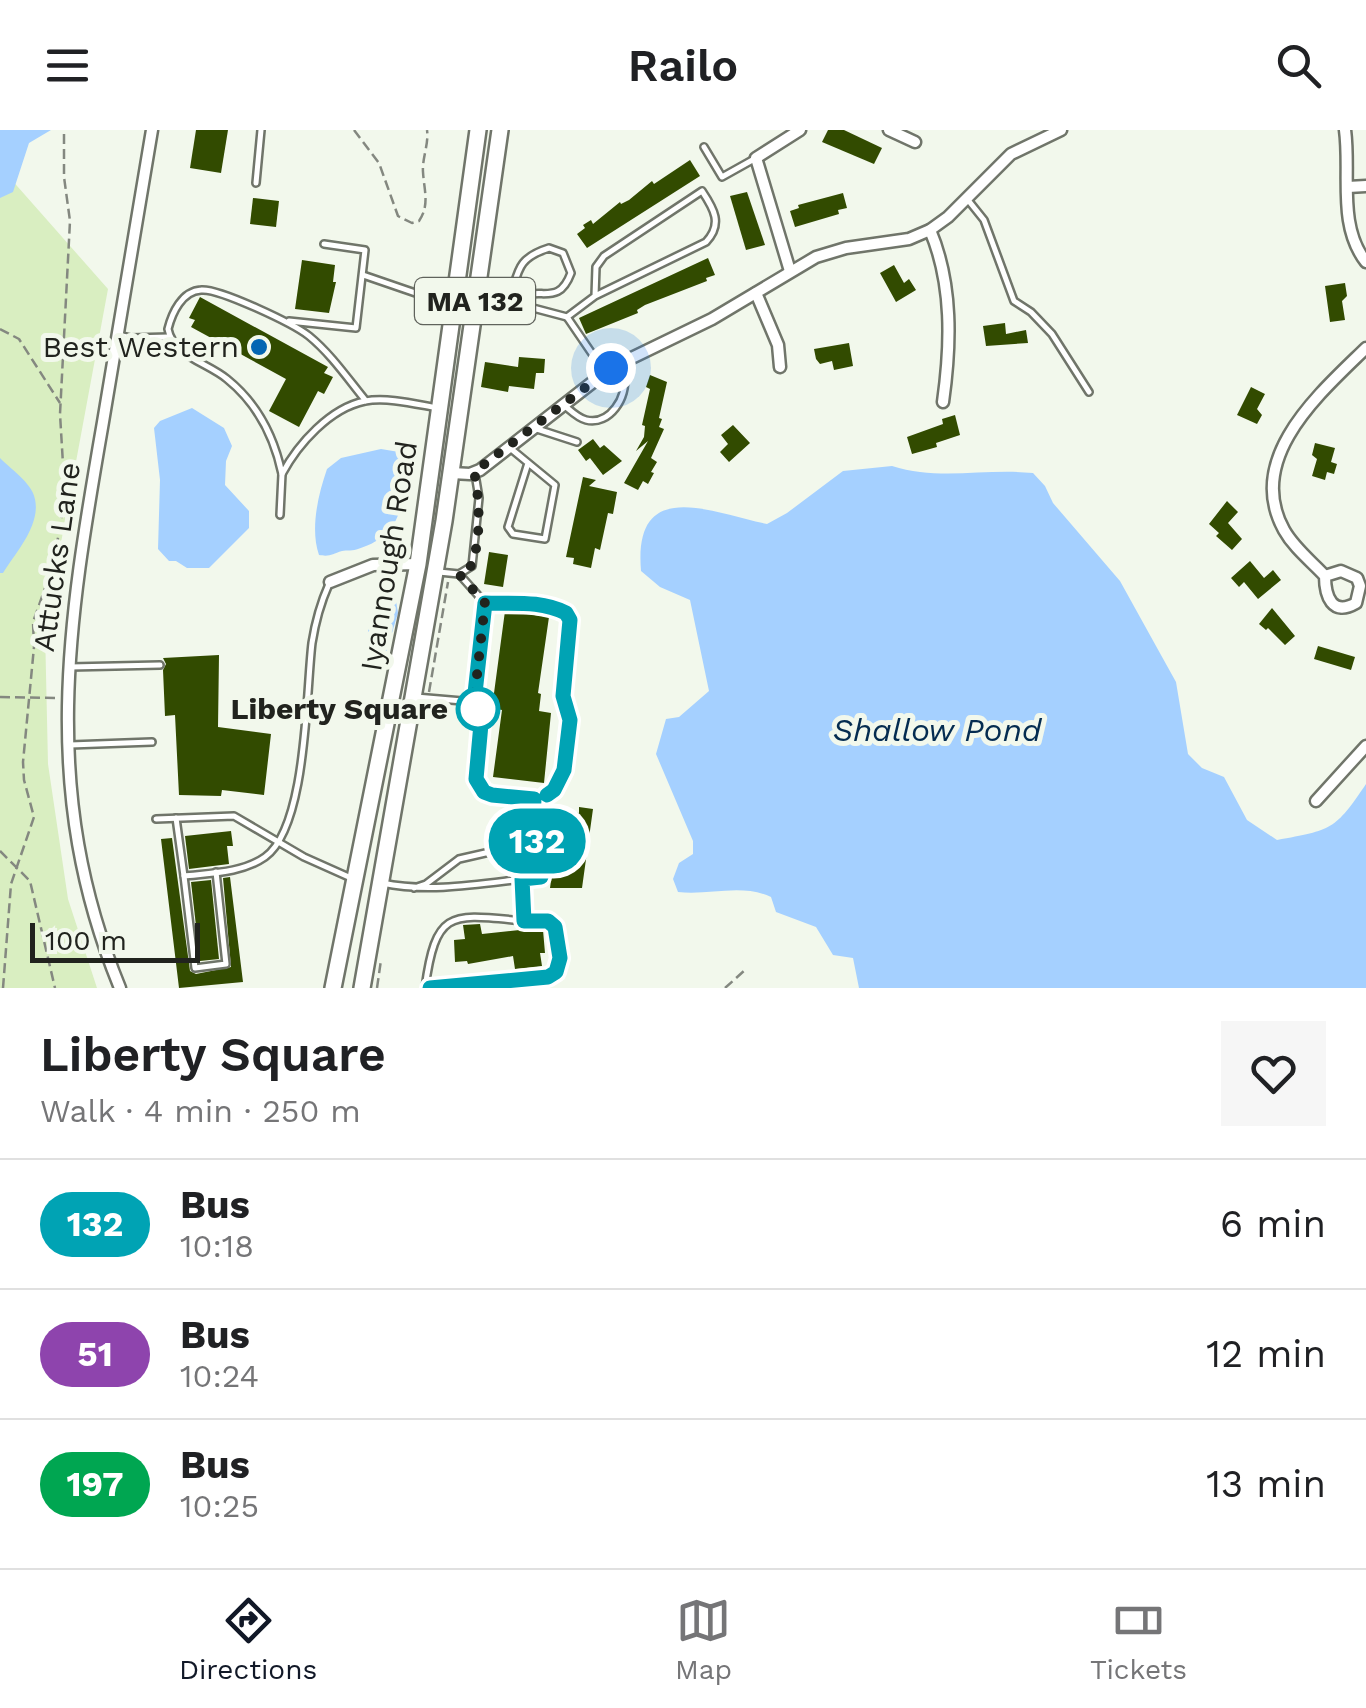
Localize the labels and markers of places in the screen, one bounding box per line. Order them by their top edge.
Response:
place label: Best Western [43,329,239,364]
marker: Best Western [248,336,270,358]
marker: Liberty Square [457,688,499,730]
place label: Liberty Square [230,691,448,726]

